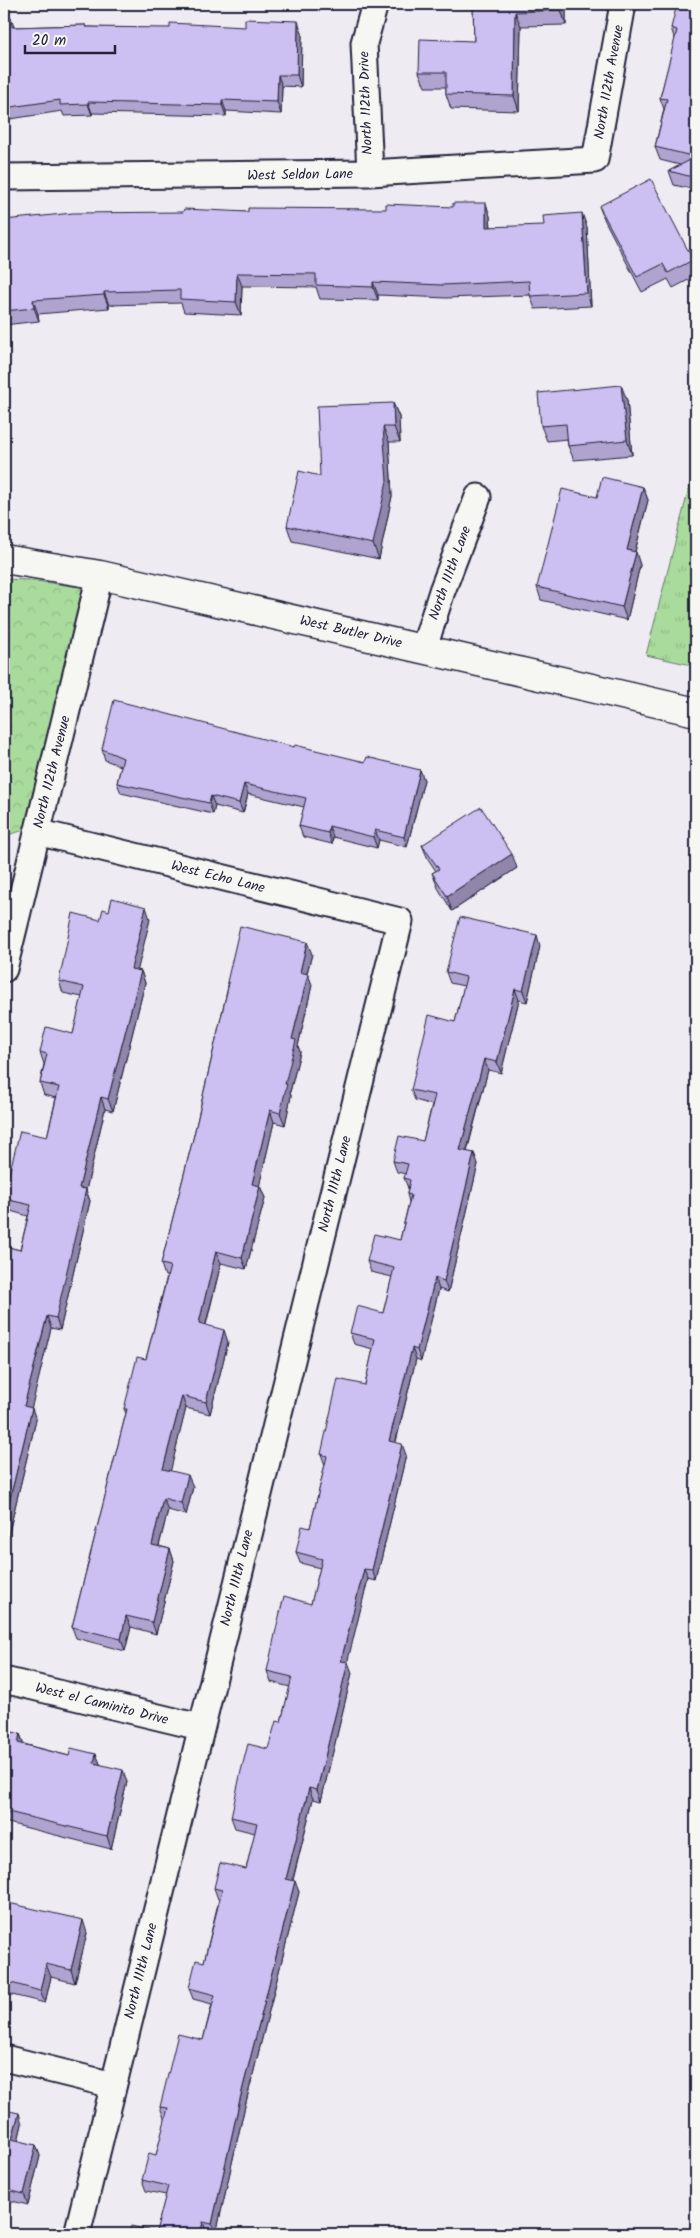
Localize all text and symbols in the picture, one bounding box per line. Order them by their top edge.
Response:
scale bar [25,22,115,54]
street label: North 112th Avenue [588,22,630,141]
text: 20 m [32,29,66,53]
street label: North 112th Drive [353,50,379,155]
street label: West Seldon Lane [247,163,354,187]
street label: North 111th Lane [423,522,477,623]
street label: West Butler Drive [298,610,405,655]
street label: North 112th Avenue [27,713,77,831]
street label: West Echo Lane [169,855,268,899]
street label: North 111th Lane [312,1133,358,1235]
street label: North 111th Lane [214,1527,260,1629]
street label: West el Caminito Drive [33,1677,172,1731]
street label: North 111th Lane [118,1920,164,2022]

